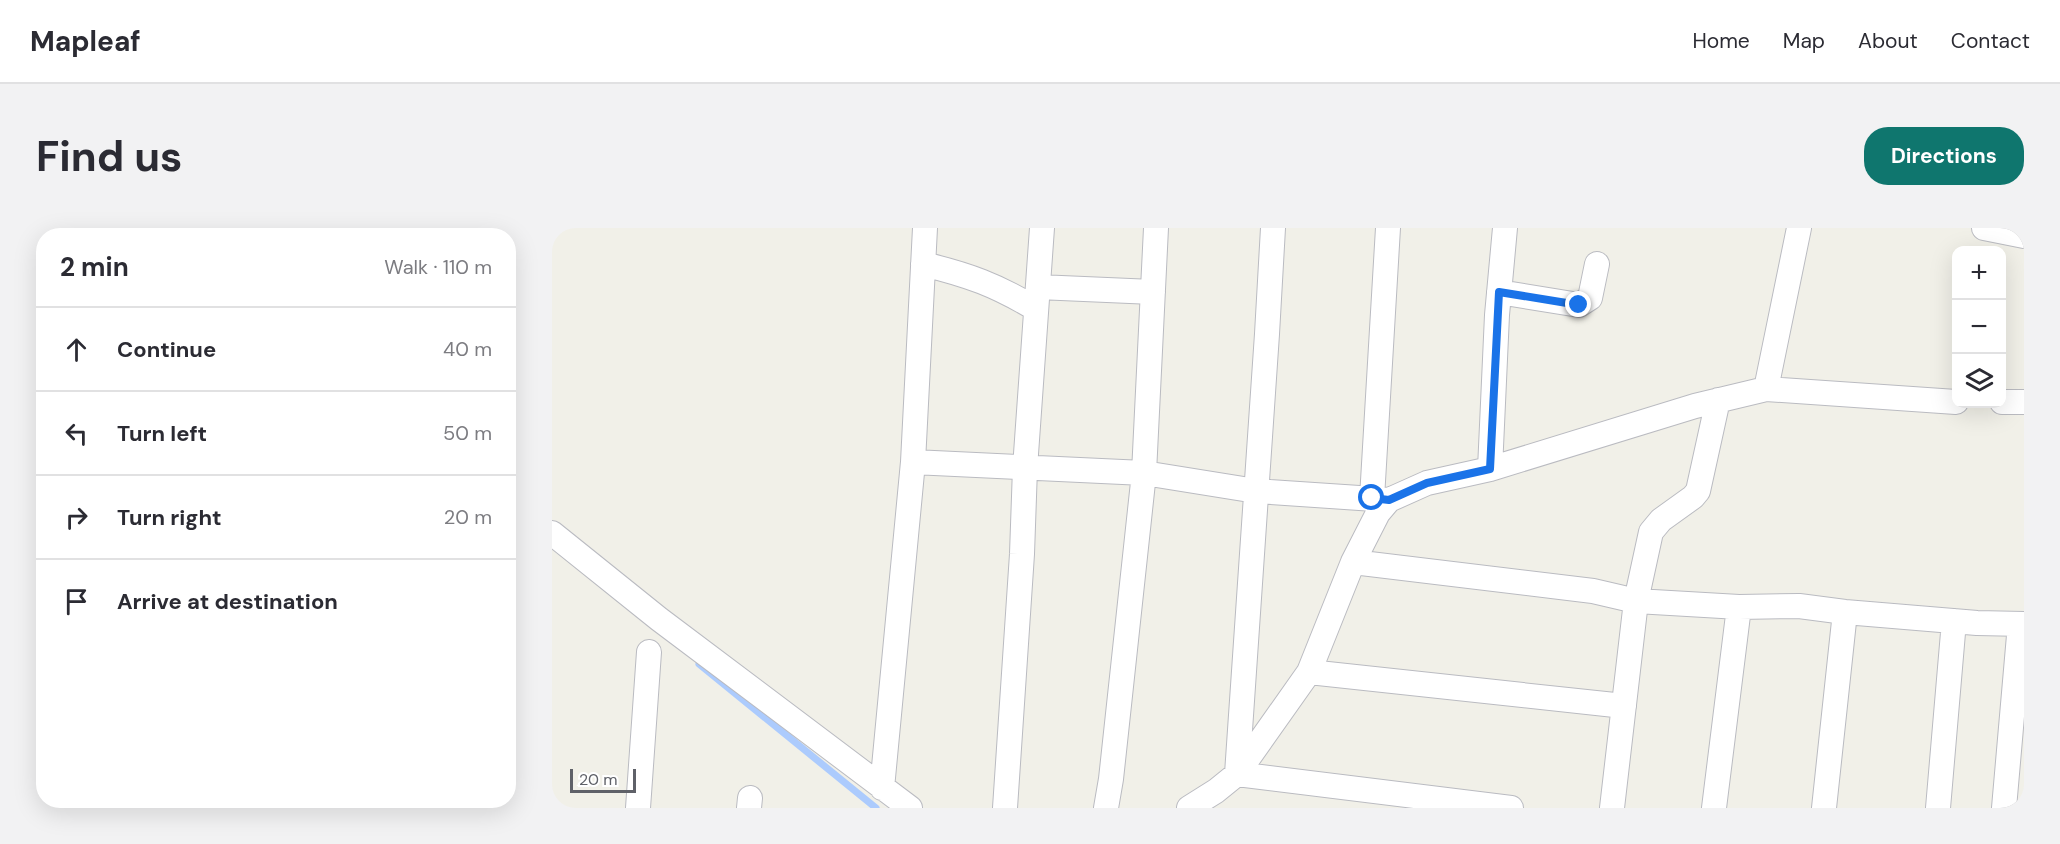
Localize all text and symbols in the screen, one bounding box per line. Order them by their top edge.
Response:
text: Mapleaf [30,23,141,60]
text: Home [1692,27,1750,55]
text: Map [1783,27,1825,55]
text: About [1858,27,1918,55]
text: Contact [1951,27,2030,55]
button: Directions [1864,127,2024,185]
text: Find us [36,129,182,184]
map controls [1952,246,2006,408]
button: + [1952,246,2006,300]
text: 2 min [60,250,129,284]
text: Walk · 110 m [384,254,492,280]
route end [1565,291,1591,317]
button: − [1952,300,2006,354]
icon: ahead [60,333,93,366]
text: Continue [117,335,216,364]
text: 40 m [443,336,492,362]
button: layers [1952,354,2006,408]
icon: left [60,417,93,450]
text: Turn left [117,419,207,448]
text: 50 m [443,420,492,446]
route start [1358,484,1384,510]
icon: right [60,501,93,534]
text: Turn right [117,503,222,532]
text: 20 m [444,504,492,530]
icon: arrive [60,585,93,618]
text: Arrive at destination [117,587,338,616]
scale bar [570,766,636,794]
text: 20 m [579,769,618,790]

